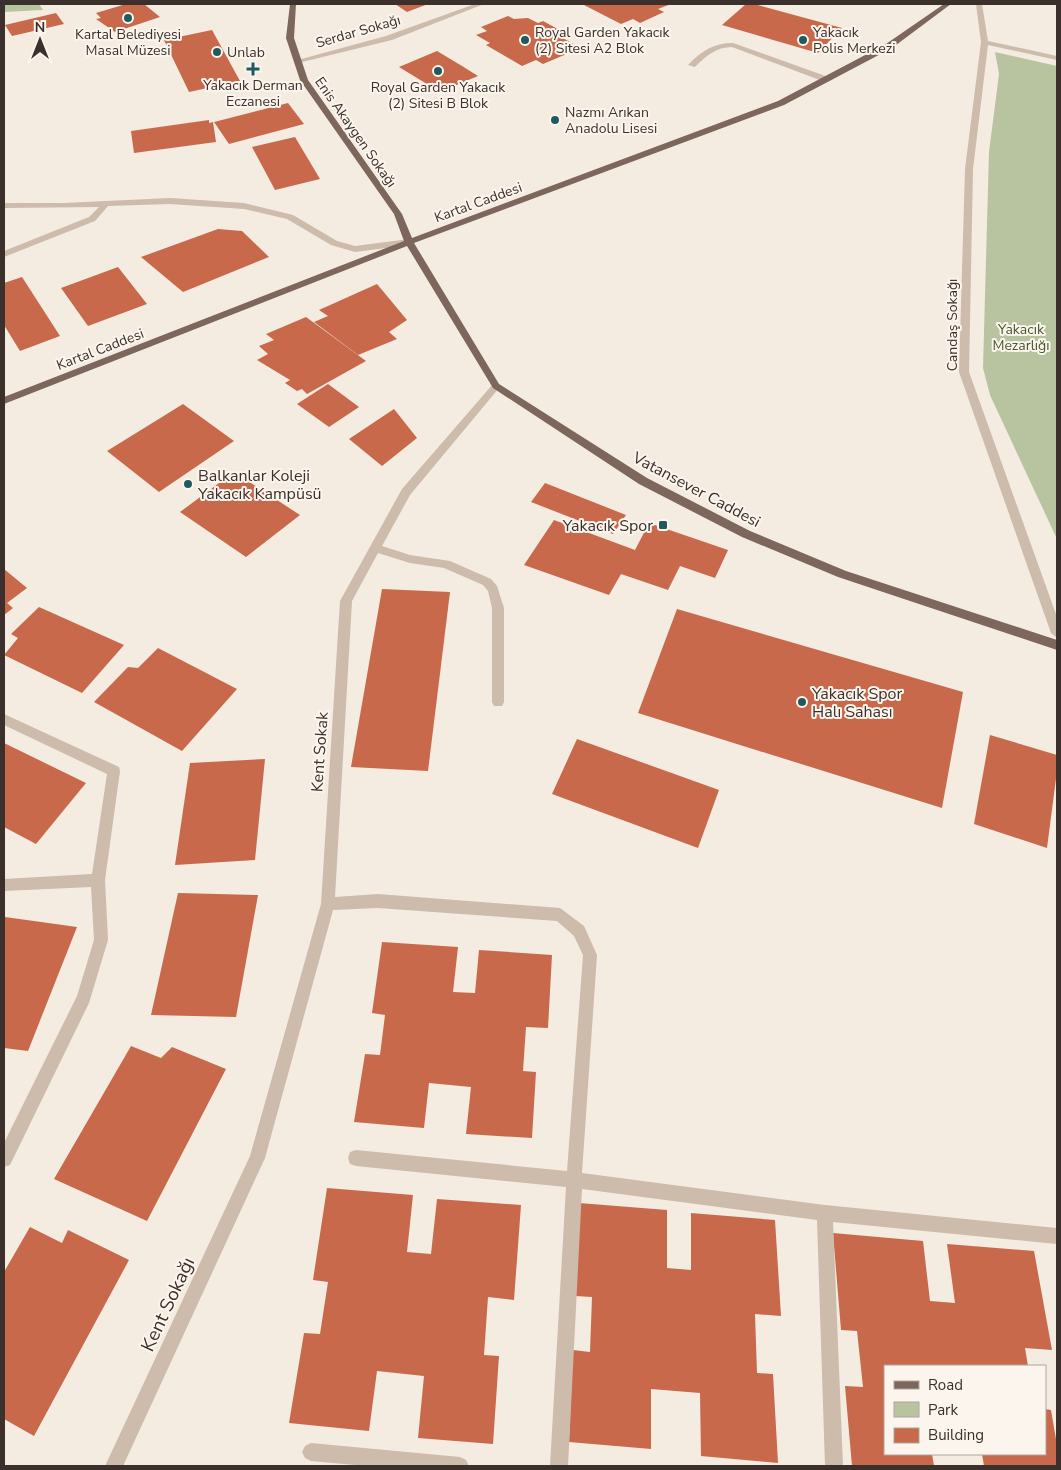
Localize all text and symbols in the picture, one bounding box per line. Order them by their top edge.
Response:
street label: Serdar Sokağı [314,10,403,53]
marker: Kartal Belediyesi Masal Müzesi [122,12,134,24]
north arrow [15,15,65,65]
text: N [35,18,45,37]
place label: Royal Garden Yakacık (2) Sitesi A2 Blok [535,23,671,58]
place label: Yakacık Polis Merkezi [812,23,895,58]
place label: Kartal Belediyesi Masal Müzesi [75,25,181,60]
marker: Royal Garden Yakacık (2) Sitesi A2 Blok [519,34,531,46]
marker: Yakacık Polis Merkezi [797,34,809,46]
place label: Unlab [227,43,265,62]
marker: Unlab [211,46,223,58]
marker: Yakacık Derman Eczanesi [247,63,259,75]
marker: Royal Garden Yakacık (2) Sitesi B Blok [432,65,444,77]
street label: Enis Akaygen Sokağı [310,73,401,191]
place label: Yakacık Derman Eczanesi [202,76,303,111]
place label: Royal Garden Yakacık (2) Sitesi B Blok [371,78,506,113]
place label: Nazmı Arıkan Anadolu Lisesi [565,103,657,138]
marker: Nazmı Arıkan Anadolu Lisesi [549,114,561,126]
street label: Kartal Caddesi [432,178,525,227]
street label: Candaş Sokağı [943,279,962,371]
park label: Yakacık Mezarlığı [992,320,1050,355]
street label: Kartal Caddesi [54,324,147,375]
street label: Vatansever Caddesi [628,446,764,533]
place label: Balkanlar Koleji Yakacık Kampüsü [197,465,322,505]
marker: Balkanlar Koleji Yakacık Kampüsü [182,478,194,490]
place label: Yakacık Spor [562,515,653,537]
marker: Yakacık Spor [657,519,669,531]
place label: Yakacık Spor Halı Sahası [811,683,902,723]
marker: Yakacık Spor Halı Sahası [796,696,808,708]
street label: Kent Sokak [306,710,334,793]
street label: Kent Sokağı [135,1253,201,1356]
legend [884,1365,1046,1455]
text: Road [928,1375,963,1395]
text: Park [928,1400,958,1420]
text: Building [928,1425,984,1445]

